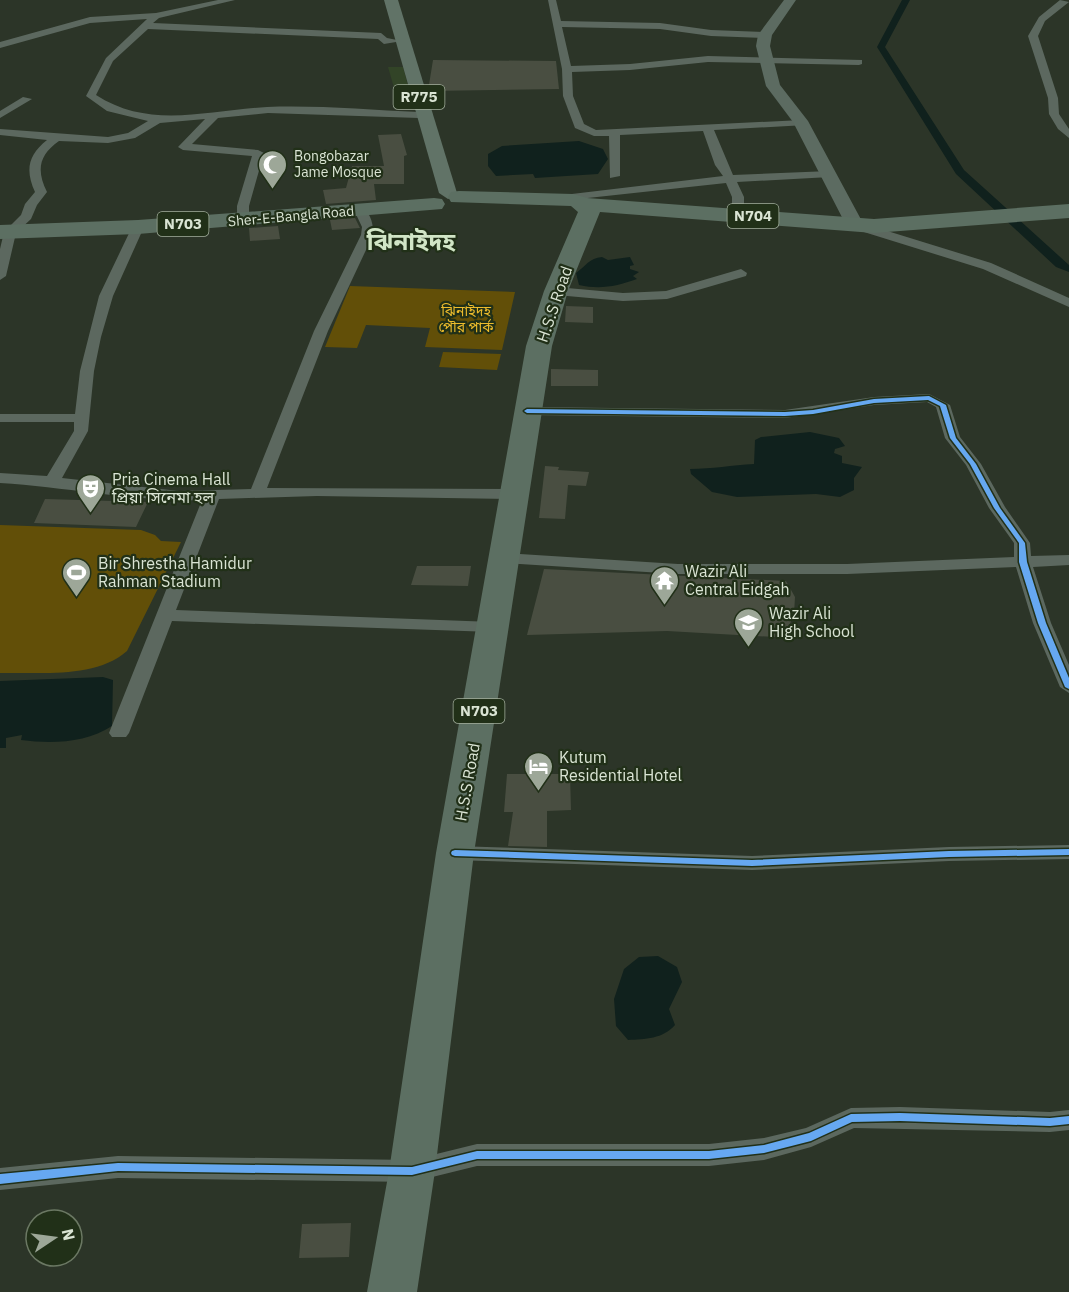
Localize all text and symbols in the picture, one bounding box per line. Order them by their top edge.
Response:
road number: R775 [394,85,444,109]
place label: Bongobazar Jame Mosque [294,147,382,181]
mosque icon: Bongobazar Jame Mosque [257,148,289,190]
street label: Sher-E-Bangla Road [227,202,355,230]
road number: N704 [728,204,778,228]
road number: N703 [158,212,208,236]
district label: ঝিনাইদহ [366,225,456,257]
street label: H.S.S Road [532,263,576,345]
park label: ঝিনাইদহ পৌর পার্ক [439,302,494,336]
place label: Pria Cinema Hall প্রিয়া সিনেমা হল [111,469,230,507]
theatre icon: Pria Cinema Hall প্রিয়া সিনেমা হল [75,472,107,514]
place label: Bir Shrestha Hamidur Rahman Stadium [98,553,252,591]
sports icon: Bir Shrestha Hamidur Rahman Stadium [61,556,93,598]
place label: Wazir Ali Central Eidgah [685,561,790,599]
temple icon: Wazir Ali Central Eidgah [648,564,680,606]
place label: Wazir Ali High School [769,603,854,641]
school or university icon: Wazir Ali High School [732,606,764,648]
road number: N703 [454,699,504,723]
street label: H.S.S Road [450,741,484,823]
place label: Kutum Residential Hotel [559,747,682,785]
hotel icon: Kutum Residential Hotel [522,750,554,792]
north arrow [24,1208,84,1268]
text: N [58,1227,80,1243]

